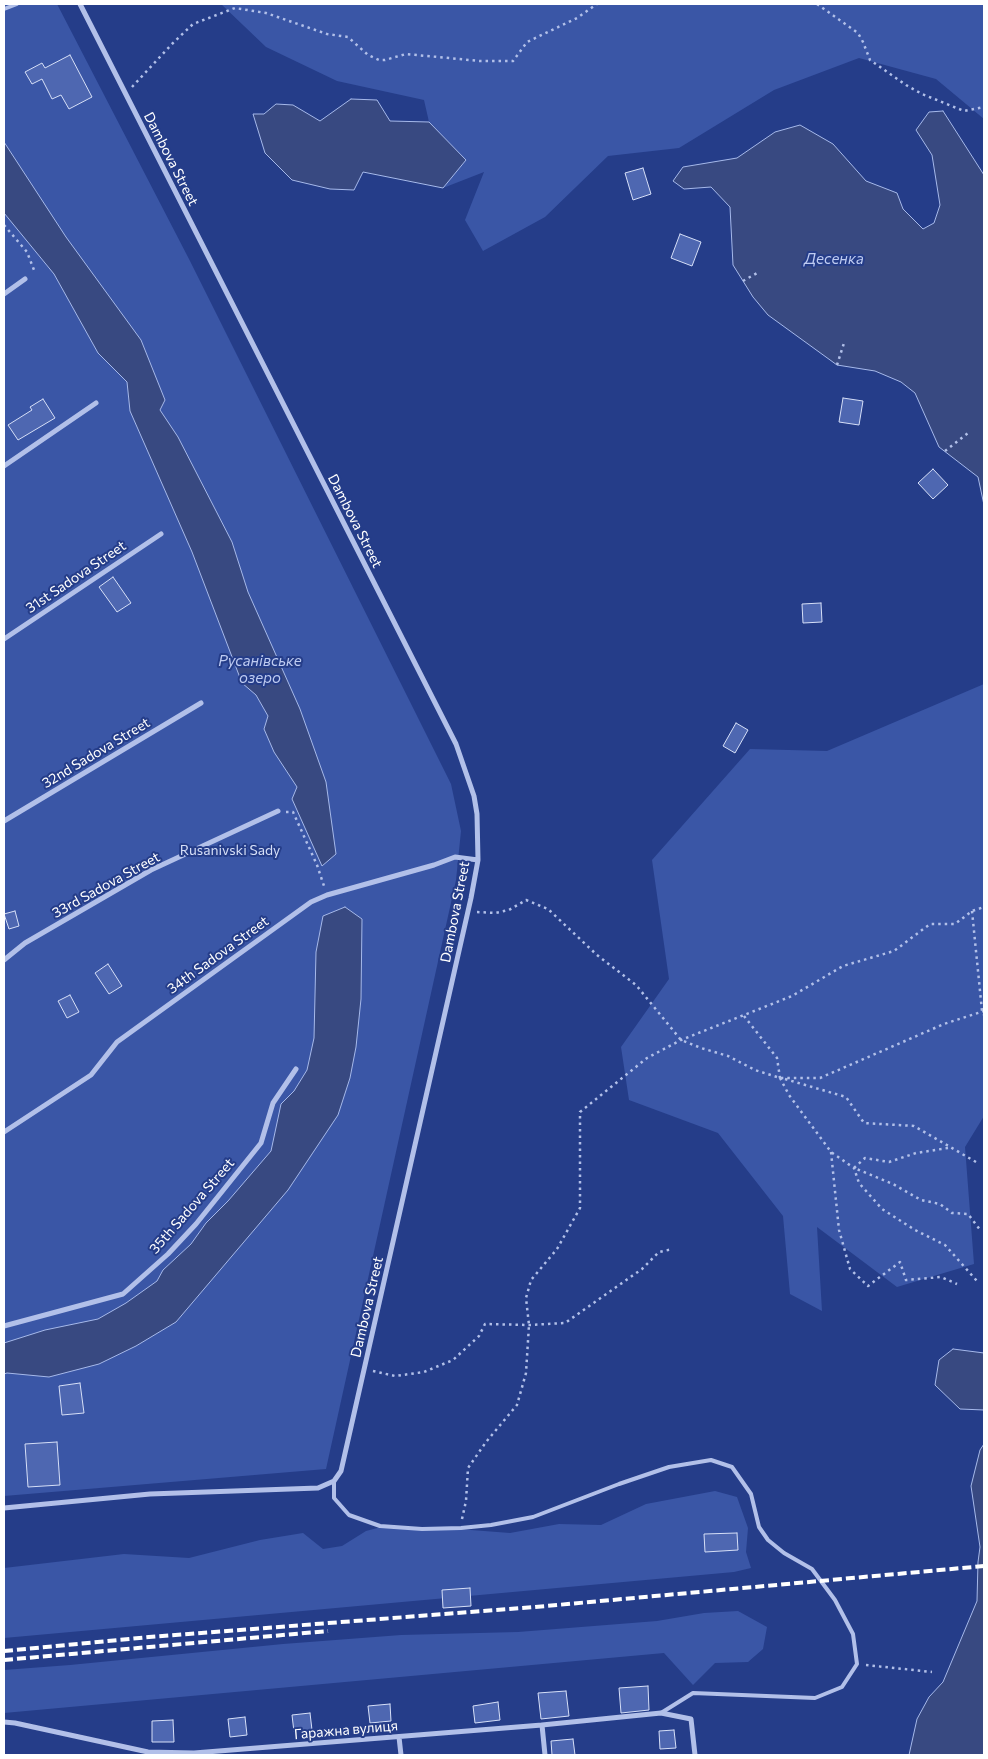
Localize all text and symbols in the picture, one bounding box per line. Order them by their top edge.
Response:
street label: Dambova Street [140,109,202,209]
water label: Десенка [804,250,864,268]
street label: Dambova Street [324,471,386,571]
street label: 31st Sadova Street [23,537,129,617]
water label: Русанівське озеро [218,652,302,687]
street label: 32nd Sadova Street [39,714,153,792]
park label: Rusanivski Sady [180,842,280,858]
street label: 33rd Sadova Street [49,848,163,922]
street label: Dambova Street [437,860,473,964]
street label: 34th Sadova Street [164,913,272,997]
street label: 35th Sadova Street [146,1155,238,1257]
street label: Dambova Street [347,1255,387,1359]
street label: Гаражна вулиця [293,1717,399,1743]

